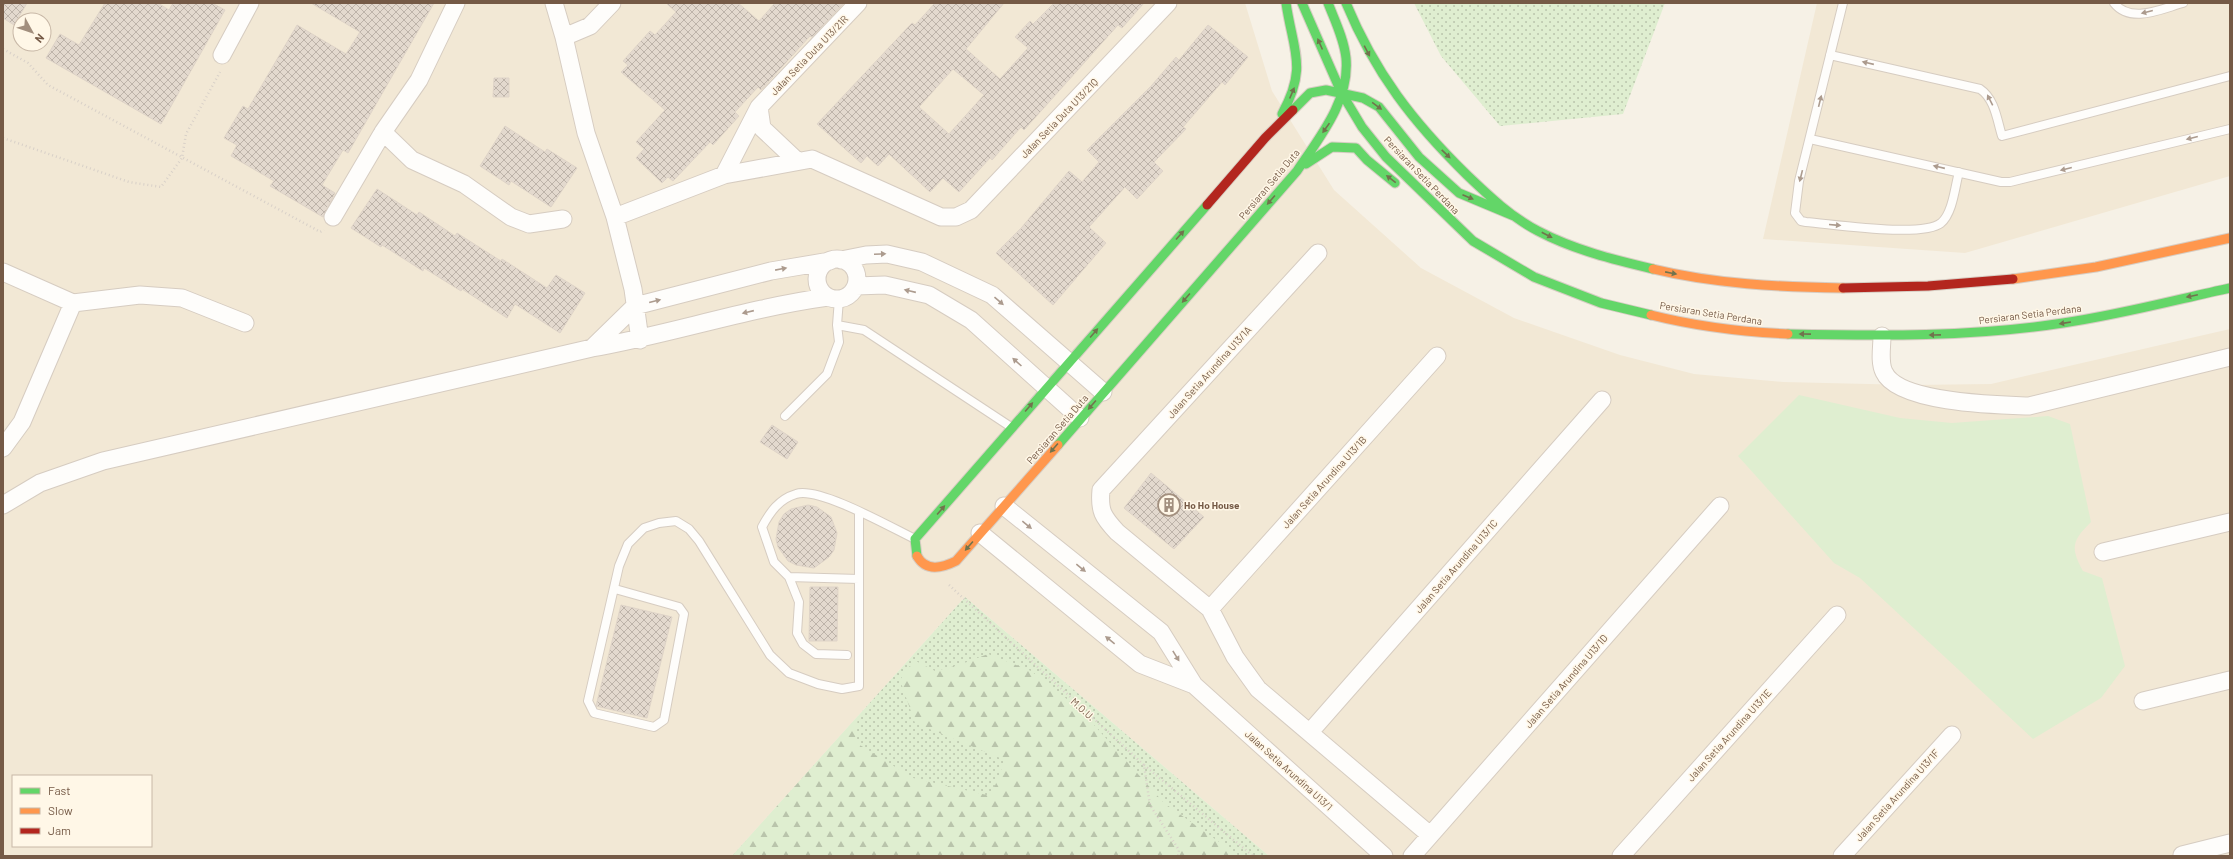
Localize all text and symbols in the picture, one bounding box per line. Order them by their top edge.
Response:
one-way arrow [2140,9,2152,15]
north arrow [12,12,52,52]
street label: Jalan Setia Duta U13/21R [768,13,850,97]
text: N [33,32,47,46]
one-way arrow [1316,37,1322,49]
one-way arrow [1364,46,1370,57]
one-way arrow [1862,60,1874,66]
street label: Jalan Setia Duta U13/21Q [1018,76,1100,160]
one-way arrow [1289,87,1295,98]
one-way arrow [1987,94,1993,105]
one-way arrow [1817,95,1823,107]
one-way arrow [1371,102,1382,110]
one-way arrow [1322,123,1330,133]
street label: Persiaran Setia Perdana [1382,134,1462,216]
one-way arrow [2186,136,2198,142]
street label: Persiaran Setia Duta [1236,147,1302,221]
one-way arrow [1441,149,1451,159]
one-way arrow [1933,164,1945,170]
one-way arrow [2060,167,2072,173]
one-way arrow [1797,170,1803,183]
one-way arrow [1385,175,1396,184]
one-way arrow [1463,194,1475,200]
one-way arrow [1266,195,1276,205]
one-way arrow [1829,221,1841,228]
one-way arrow [1175,230,1185,240]
one-way arrow [1541,231,1553,238]
one-way arrow [874,251,886,258]
one-way arrow [775,266,787,272]
one-way arrow [1665,270,1677,276]
one-way arrow [904,288,916,294]
one-way arrow [1181,293,1190,303]
one-way arrow [2186,294,2198,300]
one-way arrow [995,296,1004,305]
one-way arrow [650,298,662,304]
street label: Persiaran Setia Perdana [1659,299,1763,327]
street label: Persiaran Setia Perdana [1978,302,2082,326]
one-way arrow [742,310,754,316]
one-way arrow [2058,320,2071,326]
street label: Jalan Setia Arundina U13/1A [1164,324,1254,420]
one-way arrow [1090,327,1099,338]
one-way arrow [1798,331,1811,337]
one-way arrow [1928,332,1941,338]
one-way arrow [1012,357,1022,366]
street label: Persiaran Setia Duta [1024,392,1090,466]
one-way arrow [1087,400,1096,411]
one-way arrow [1024,403,1033,412]
street label: Jalan Setia Arundina U13/1B [1279,433,1369,531]
one-way arrow [1050,442,1059,453]
building icon: Ho Ho House [1156,492,1182,518]
place label: Ho Ho House [1184,499,1240,511]
one-way arrow [936,504,945,515]
street label: Jalan Setia Arundina U13/1C [1412,517,1500,615]
one-way arrow [1022,520,1033,529]
one-way arrow [964,540,973,551]
one-way arrow [1076,564,1087,573]
street label: Jalan Setia Arundina U13/1D [1522,632,1610,730]
one-way arrow [1105,635,1116,644]
one-way arrow [1172,650,1179,662]
street label: Jalan Setia Arundina U13/1E [1685,687,1773,783]
street label: M.O.U. [1069,695,1097,723]
street label: Jalan Setia Arundina U13/1 [1243,728,1335,812]
street label: Jalan Setia Arundina U13/1F [1853,746,1942,843]
legend [12,775,152,847]
text: Fast [48,783,71,797]
text: Slow [48,803,73,817]
text: Jam [48,823,71,837]

